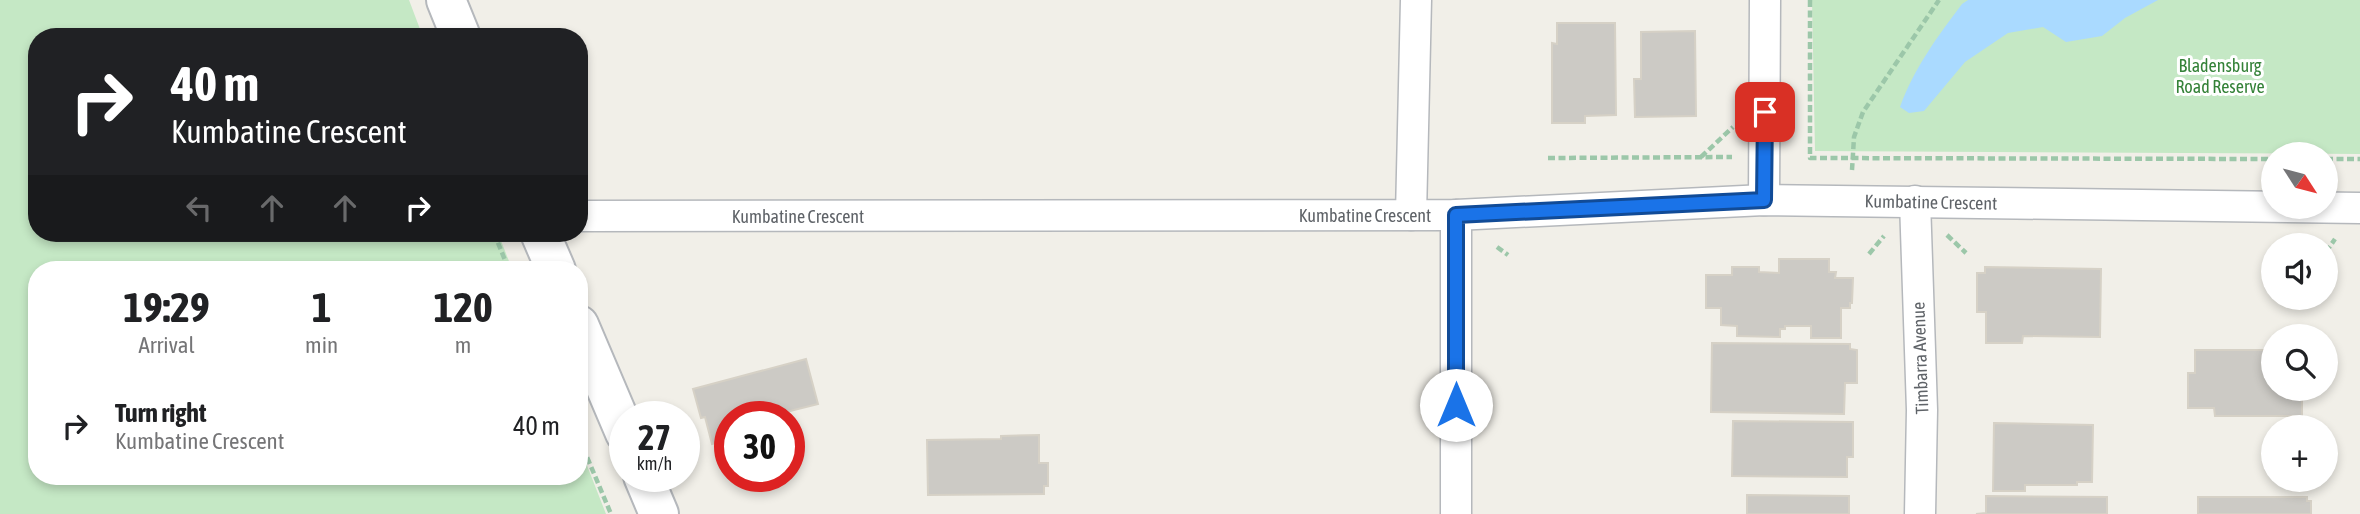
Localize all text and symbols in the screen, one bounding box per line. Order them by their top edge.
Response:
text: 40 m [171,55,259,111]
park label: Bladensburg Road Reserve [2175,55,2265,97]
icon: right [56,56,147,147]
pin [1735,82,1795,142]
icon: arrive [1746,93,1784,131]
text: Kumbatine Crescent [171,113,407,150]
north arrow [2261,142,2338,219]
map controls [2261,142,2338,492]
icon: left [180,189,218,227]
icon: ahead [253,189,291,227]
icon: ahead [326,189,364,227]
icon: right [399,189,437,227]
street label: Kumbatine Crescent [1865,190,1997,214]
street label: Kumbatine Crescent [1299,205,1431,226]
street label: Kumbatine Crescent [732,206,864,227]
button: sound [2261,233,2338,310]
text: 19:29 [123,283,210,331]
text: 1 [312,283,331,331]
text: 120 [433,283,493,331]
street label: Timbarra Avenue [1908,301,1932,415]
button: search [2261,324,2338,401]
text: Arrival [138,332,195,358]
text: min [305,332,338,358]
text: m [455,332,471,358]
position arrow [1419,368,1493,442]
text: Turn right [115,398,206,428]
speed limit sign: 30 [714,401,805,492]
icon: right [56,407,94,445]
text: 40 m [513,411,560,441]
button: + [2261,415,2338,492]
text: 27 [638,417,671,457]
text: Kumbatine Crescent [115,428,284,454]
text: km/h [637,453,672,474]

